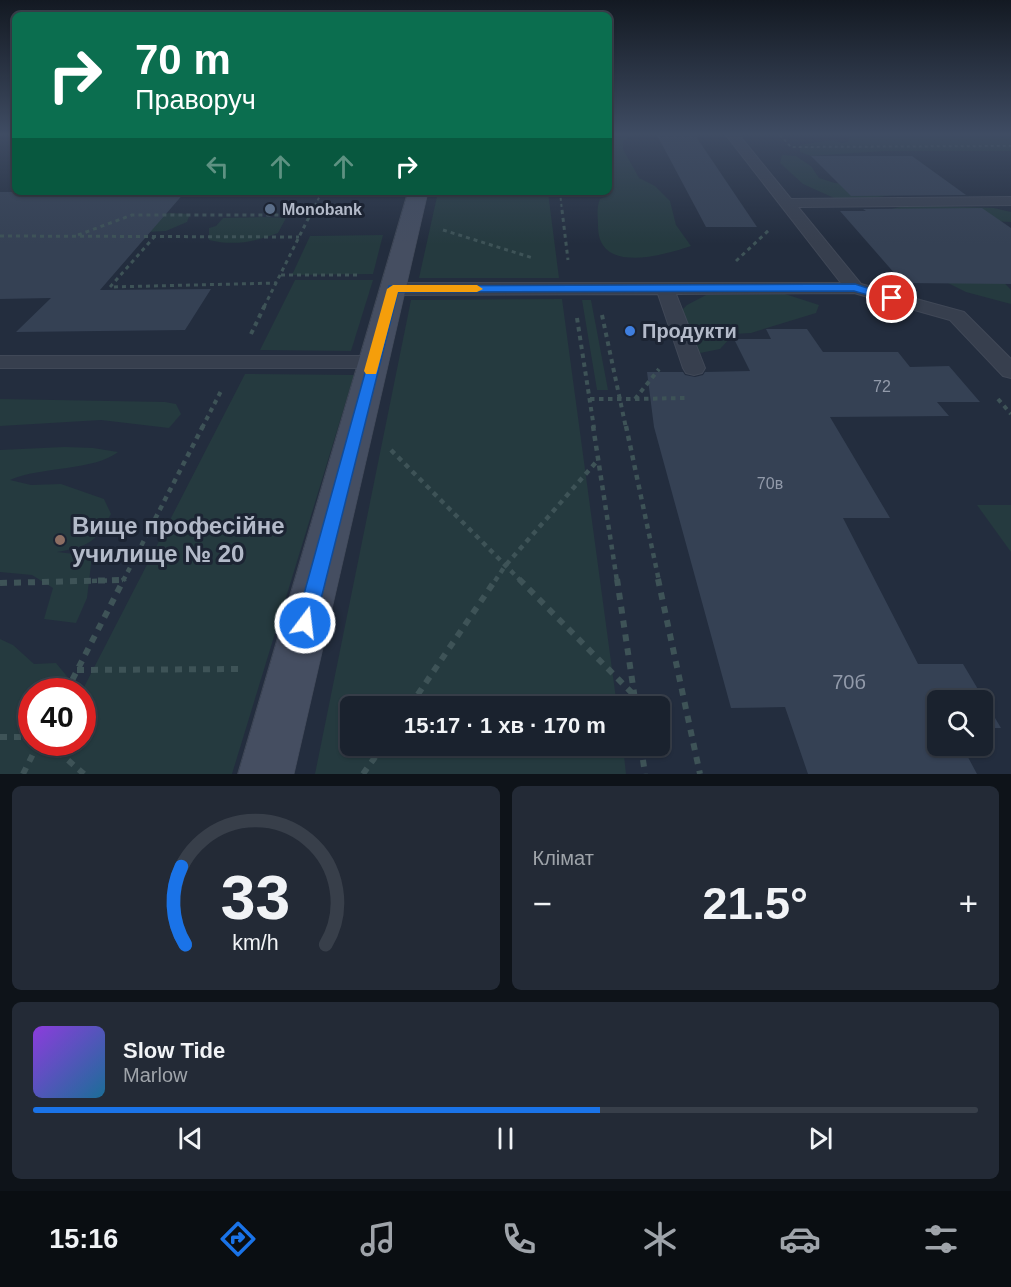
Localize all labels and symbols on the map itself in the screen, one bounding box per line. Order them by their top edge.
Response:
place label: Monobank [282,201,362,218]
marker: Monobank [263,202,277,216]
pin [866,272,917,323]
place label: Продукти [642,320,737,342]
marker: Продукти [623,324,637,338]
house number: 72 [873,378,891,395]
house number: 70в [757,475,783,492]
place label: Вище професійне училище № 20 [72,512,285,567]
marker: Вище професійне училище № 20 [53,533,67,547]
position arrow [273,591,337,655]
house number: 70б [832,671,866,693]
speed limit sign: 40 [18,678,96,756]

